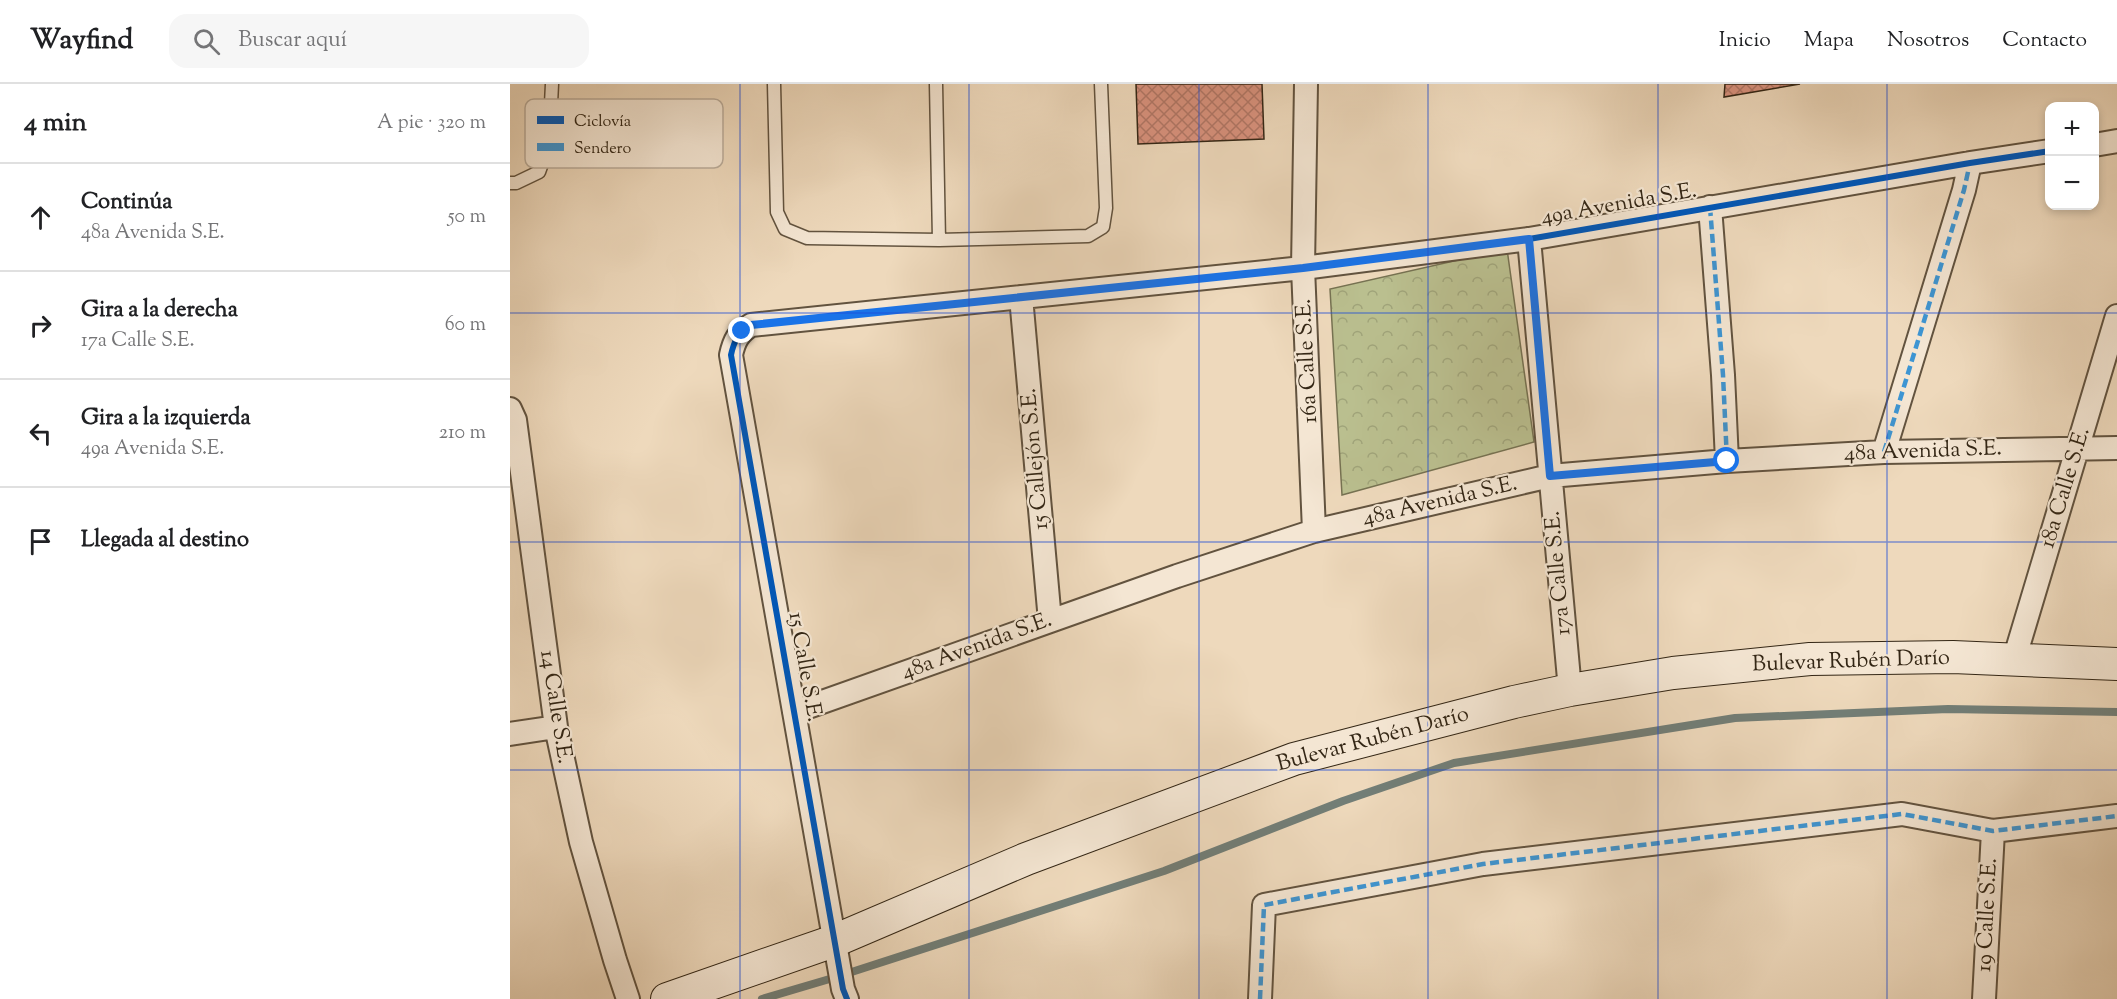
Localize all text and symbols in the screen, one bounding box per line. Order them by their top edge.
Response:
search box [169,14,589,68]
text: Wayfind [30,21,133,61]
icon: search [190,25,223,58]
text: Buscar aquí [238,25,347,57]
text: Inicio [1719,26,1771,56]
text: Mapa [1804,26,1854,56]
text: Nosotros [1887,26,1969,56]
text: Contacto [2002,26,2087,56]
legend [525,99,723,168]
map controls [2045,102,2099,210]
button: + [2045,102,2099,156]
text: 4 min [24,105,87,142]
text: A pie · 320 m [377,109,486,138]
text: Ciclovía [574,111,632,134]
text: Sendero [574,138,632,161]
button: − [2045,156,2099,210]
street label: 49a Avenida S.E. [1539,176,1699,234]
text: Continúa [81,187,172,219]
icon: ahead [24,201,57,234]
text: 50 m [448,203,486,232]
text: 48a Avenida S.E. [81,219,225,248]
text: Gira a la derecha [81,295,238,327]
street label: 16a Calle S.E. [1289,298,1327,424]
icon: right [24,309,57,342]
text: 60 m [445,311,486,340]
route end [728,317,754,343]
text: 17a Calle S.E. [81,327,194,356]
street label: 15 Callejón S.E. [1014,387,1058,531]
text: Gira a la izquierda [81,403,251,435]
icon: left [24,417,57,450]
text: 210 m [439,419,486,448]
street label: 18a Calle S.E. [2032,424,2100,552]
street label: 48a Avenida S.E. [1843,433,2003,471]
text: 49a Avenida S.E. [81,435,224,464]
route start [1713,447,1739,473]
street label: 48a Avenida S.E. [1359,469,1521,535]
street label: 17a Calle S.E. [1538,509,1580,637]
icon: arrive [24,525,57,558]
text: Llegada al destino [81,525,249,557]
street label: 48a Avenida S.E. [897,605,1057,689]
street label: 15 Calle S.E. [779,609,829,725]
street label: Bulevar Rubén Darío [1752,643,1950,681]
street label: 14 Calle S.E. [530,648,580,766]
street label: Bulevar Rubén Darío [1273,699,1473,781]
street label: 19 Calle S.E. [1969,857,2007,973]

